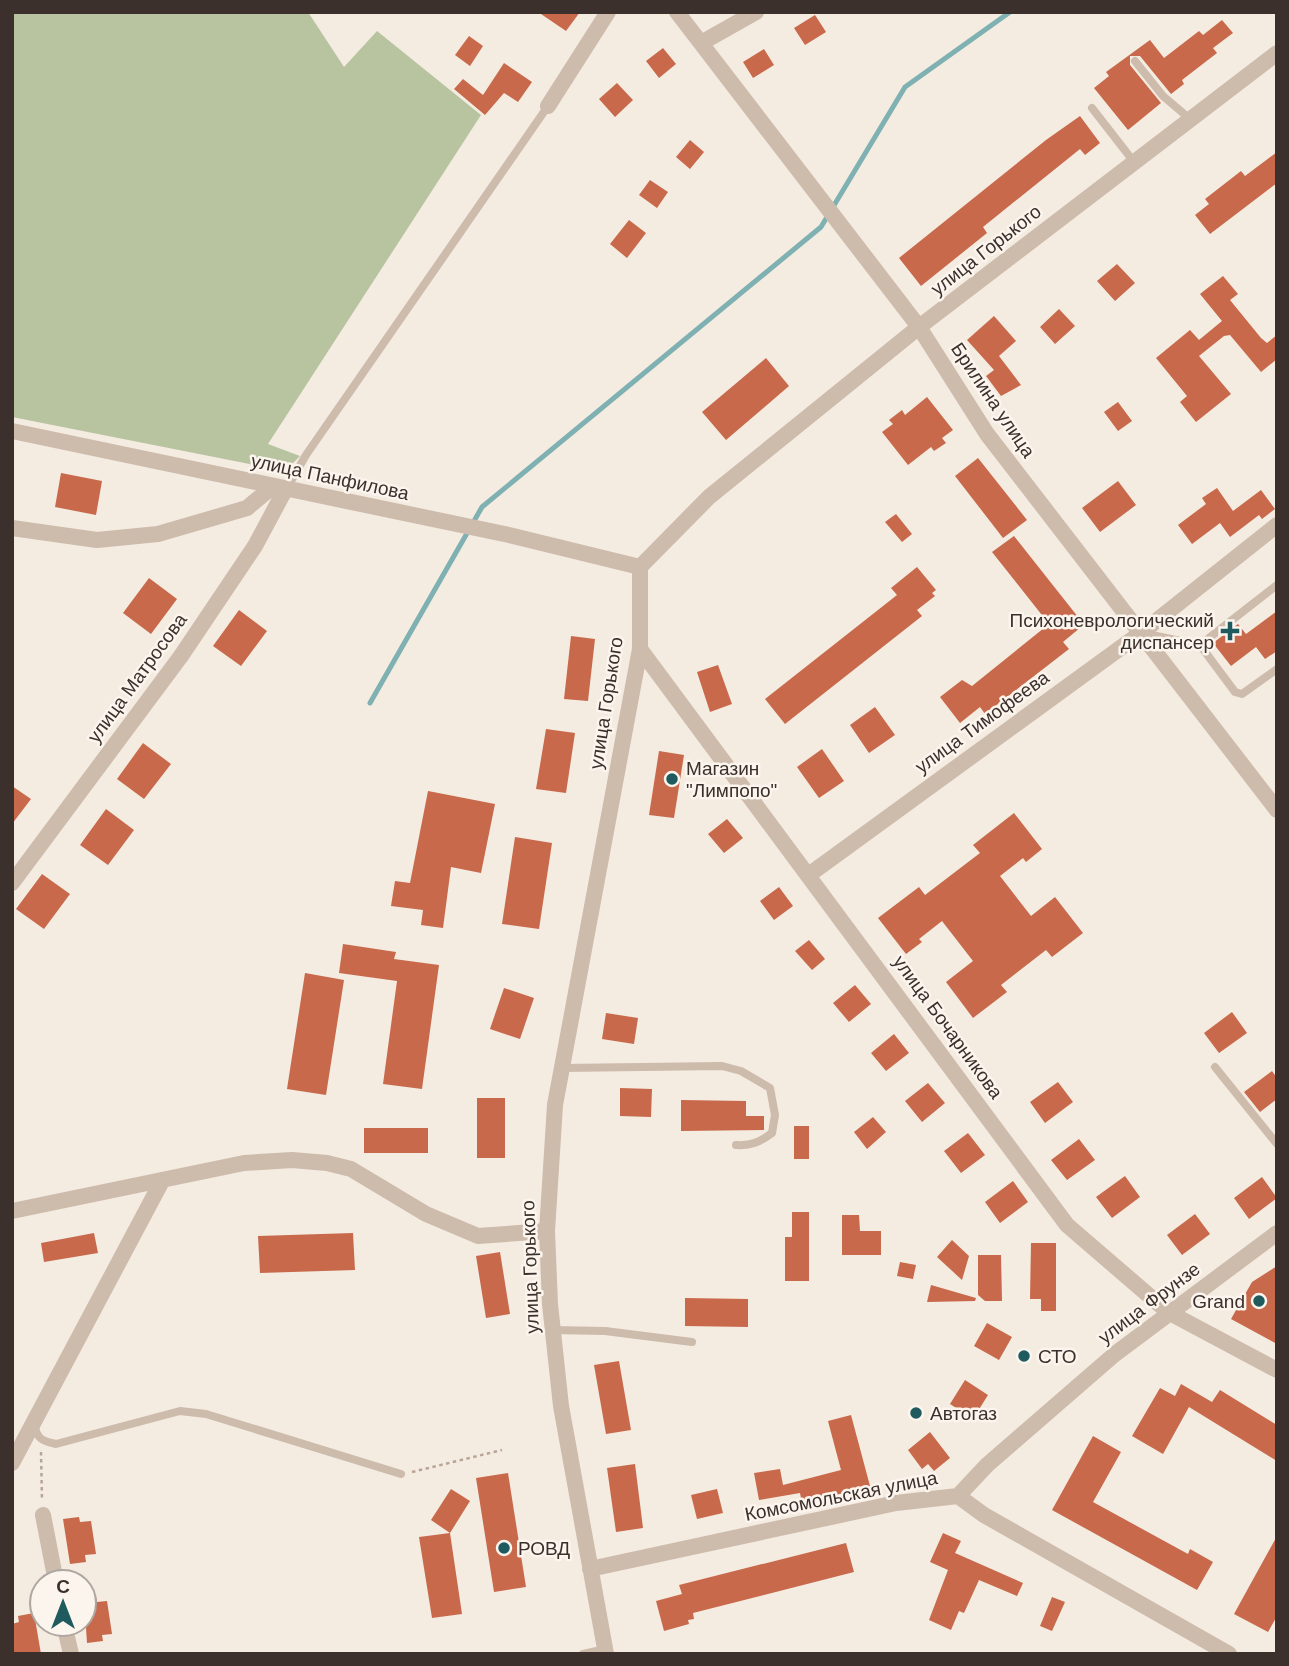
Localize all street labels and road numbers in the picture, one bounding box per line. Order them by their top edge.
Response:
street label: улица Горького [927,201,1045,299]
street label: Брилина улица [947,339,1039,462]
street label: улица Панфилова [249,450,411,504]
street label: улица Матросова [83,609,191,747]
street label: улица Горького [585,635,627,771]
street label: улица Тимофеева [911,666,1053,777]
street label: улица Бочарникова [889,951,1007,1103]
street label: улица Горького [517,1200,543,1334]
street label: улица Фрунзе [1094,1258,1204,1348]
street label: Комсомольская улица [743,1467,940,1525]

